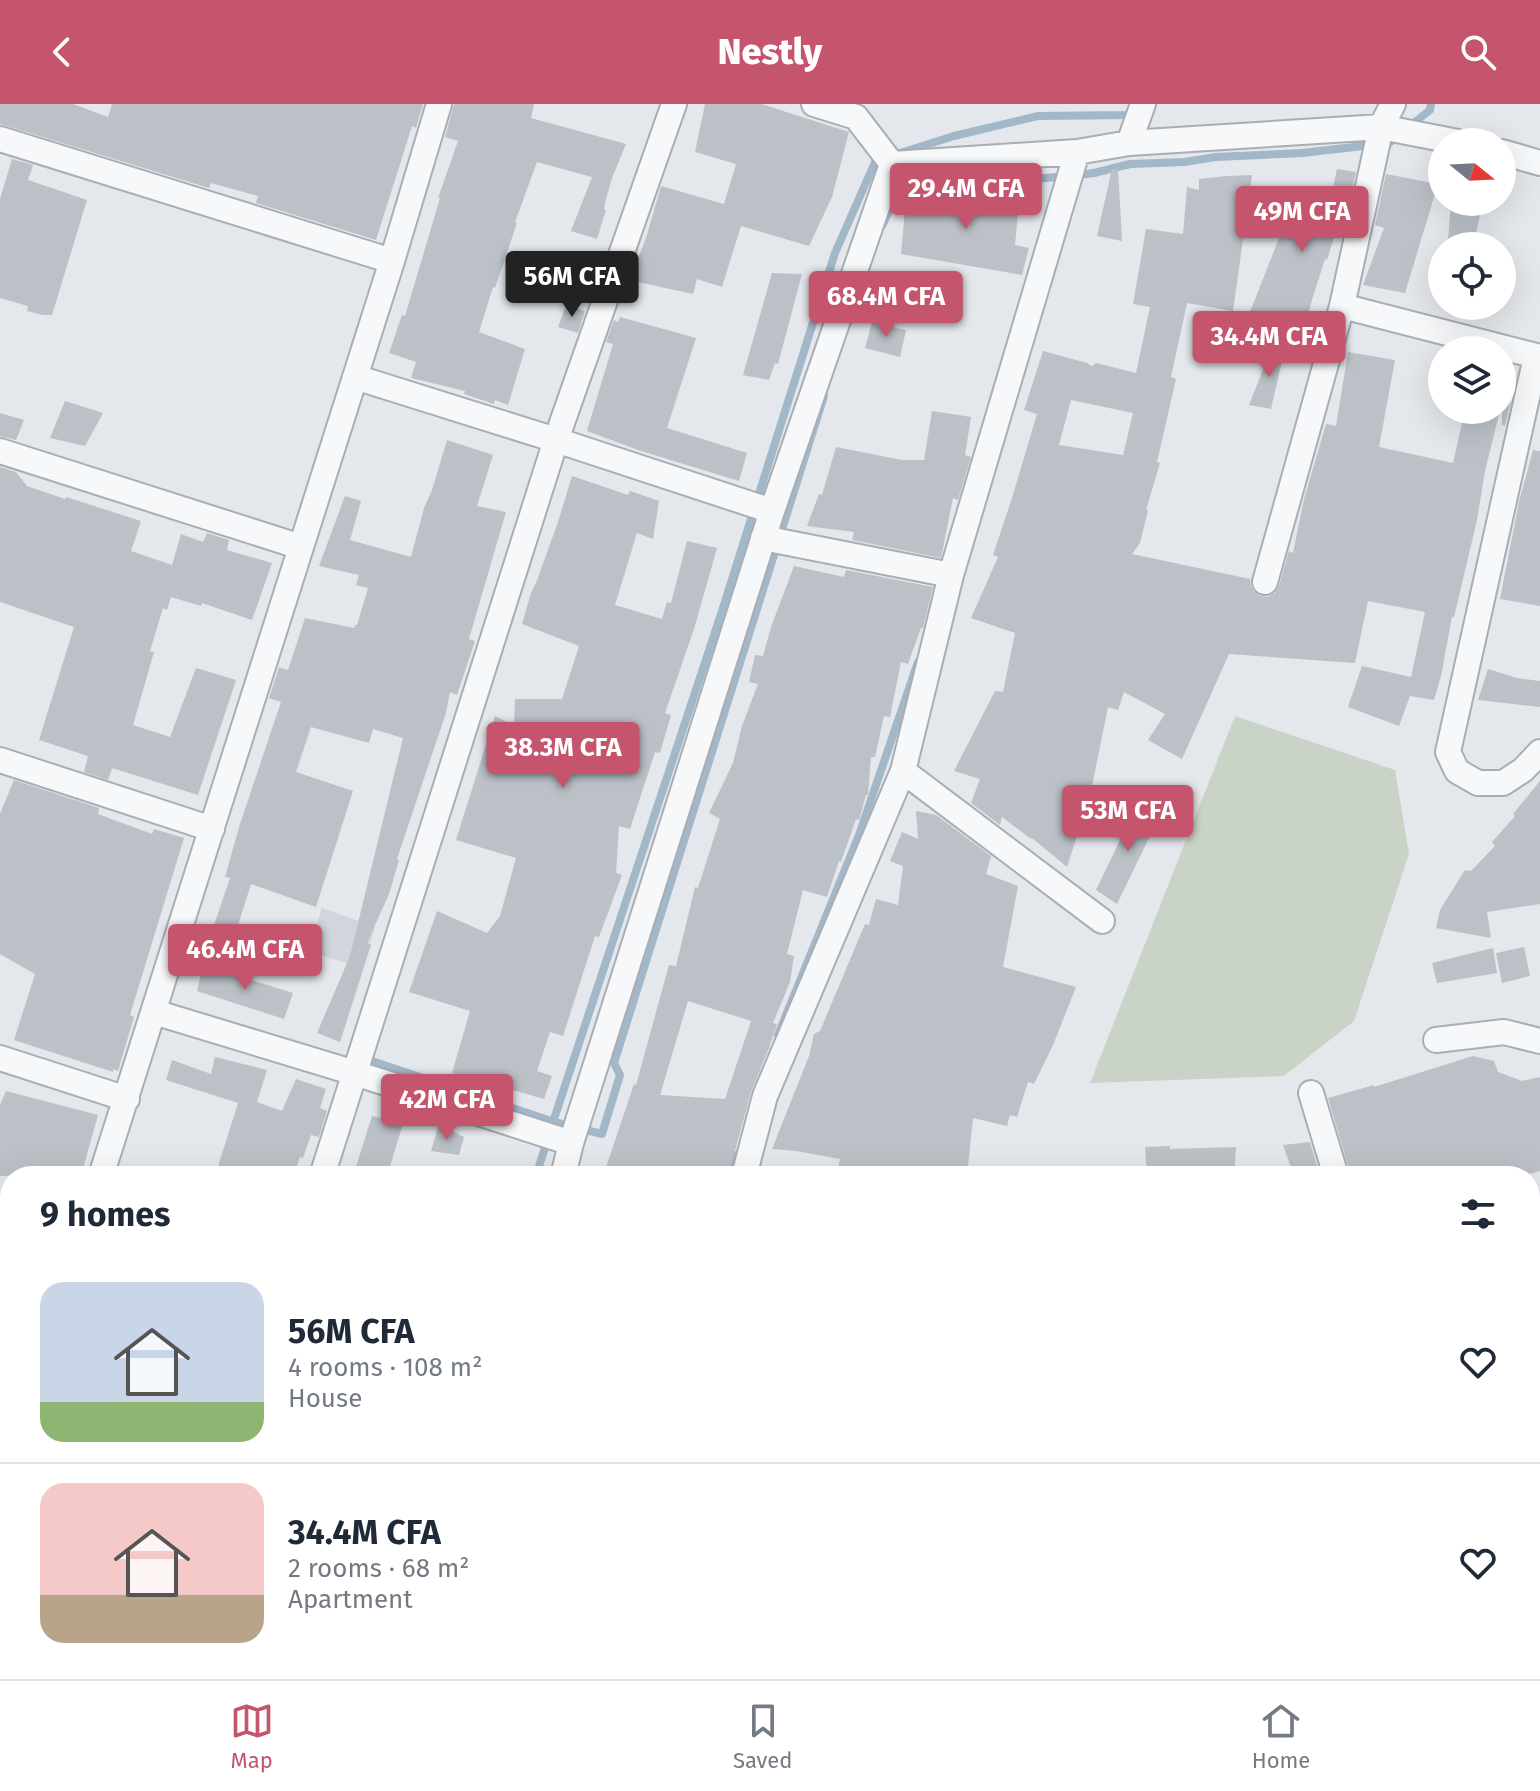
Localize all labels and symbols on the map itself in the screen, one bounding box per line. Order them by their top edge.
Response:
north arrow [1428,128,1516,216]
pin: 29.4M CFA [874,163,1058,231]
pin: 49M CFA [1228,186,1376,254]
pin: 56M CFA [498,251,646,319]
pin: 68.4M CFA [794,271,978,339]
pin: 34.4M CFA [1177,311,1361,379]
pin: 38.3M CFA [471,722,655,790]
pin: 53M CFA [1054,785,1202,853]
pin: 46.4M CFA [153,924,337,992]
pin: 42M CFA [373,1074,521,1142]

